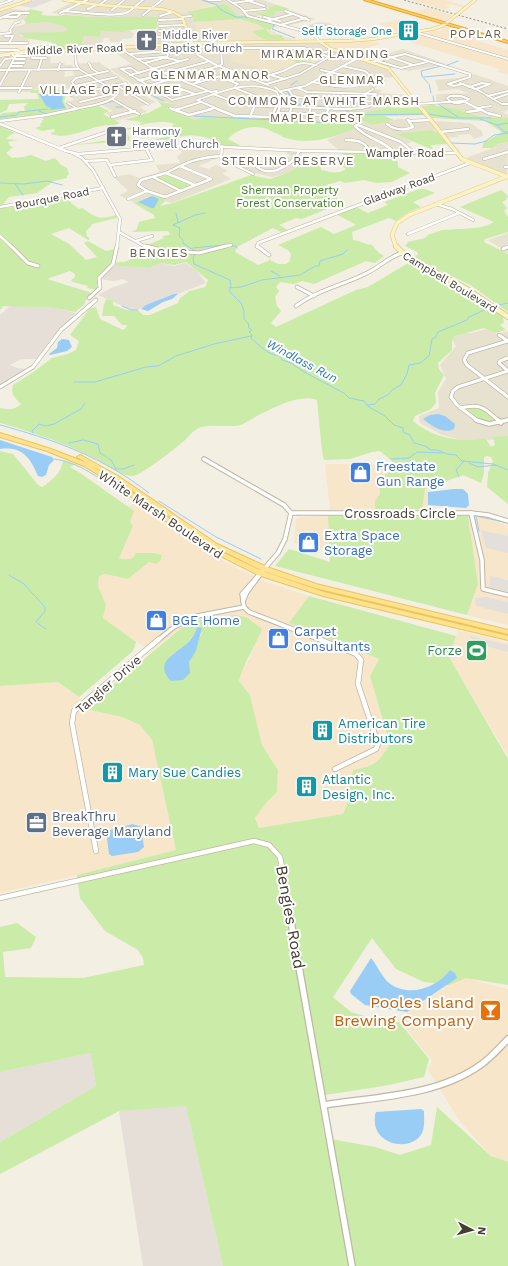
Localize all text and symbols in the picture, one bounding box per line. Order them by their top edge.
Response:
building icon: Self Storage One [395,18,421,44]
place label: Self Storage One [302,25,392,38]
district label: POPLAR [450,27,502,41]
church icon: Middle River Baptist Church [134,28,160,54]
place label: Middle River Baptist Church [162,29,242,55]
street label: Middle River Road [26,41,124,58]
district label: MIRAMAR LANDING [261,47,389,61]
district label: GLENMAR MANOR [150,68,270,82]
district label: GLENMAR [319,73,385,87]
district label: VILLAGE OF PAWNEE [40,83,180,97]
district label: COMMONS AT WHITE MARSH [228,94,420,108]
district label: MAPLE CREST [270,111,364,125]
church icon: Harmony Freewell Church [104,124,130,150]
place label: Harmony Freewell Church [132,125,219,151]
street label: Wampler Road [366,147,444,160]
district label: STERLING RESERVE [222,154,354,168]
street label: Gladway Road [362,170,437,208]
park label: Sherman Property Forest Conservation [236,184,344,210]
street label: Bourque Road [14,185,90,212]
district label: BENGIES [130,246,188,260]
street label: Campbell Boulevard [400,249,499,316]
water label: Windlass Run [264,337,340,385]
place label: Freestate Gun Range [376,459,444,489]
shop icon: Freestate Gun Range [348,460,374,486]
street label: White Marsh Boulevard [96,467,226,562]
street label: Crossroads Circle [344,506,456,521]
place label: Extra Space Storage [324,528,400,558]
shop icon: Extra Space Storage [296,529,322,555]
shop icon: BGE Home [144,607,170,633]
place label: BGE Home [172,613,240,628]
place label: Carpet Consultants [294,624,371,654]
shop icon: Carpet Consultants [265,625,291,651]
sports icon: Forze [464,637,490,663]
place label: Forze [427,643,462,658]
street label: Tangier Drive [73,652,144,717]
place label: American Tire Distributors [338,716,426,746]
building icon: American Tire Distributors [310,717,336,743]
building icon: Mary Sue Candies [99,759,125,785]
place label: Mary Sue Candies [128,765,241,780]
place label: Atlantic Design, Inc. [322,772,395,802]
building icon: Atlantic Design, Inc. [293,773,319,799]
place label: BreakThru Beverage Maryland [52,809,171,839]
office icon: BreakThru Beverage Maryland [23,810,49,836]
street label: Bengies Road [272,864,309,970]
place label: Pooles Island Brewing Company [334,993,475,1030]
bar icon: Pooles Island Brewing Company [477,998,503,1024]
north arrow [452,1210,492,1250]
text: N [475,1226,488,1236]

